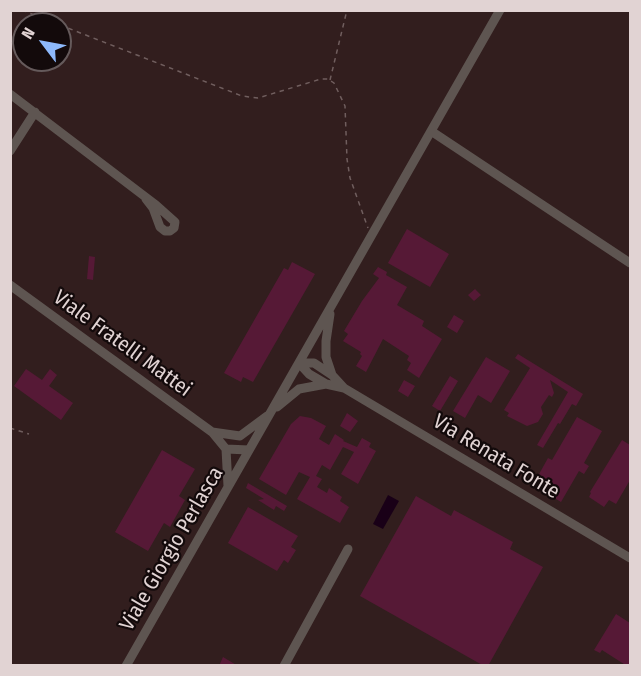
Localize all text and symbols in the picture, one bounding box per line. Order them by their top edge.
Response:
north arrow [12,12,72,72]
text: N [17,24,39,42]
street label: Viale Fratelli Mattei [48,285,196,403]
street label: Via Renata Fonte [428,409,564,505]
street label: Viale Giorgio Perlasca [115,463,229,635]

